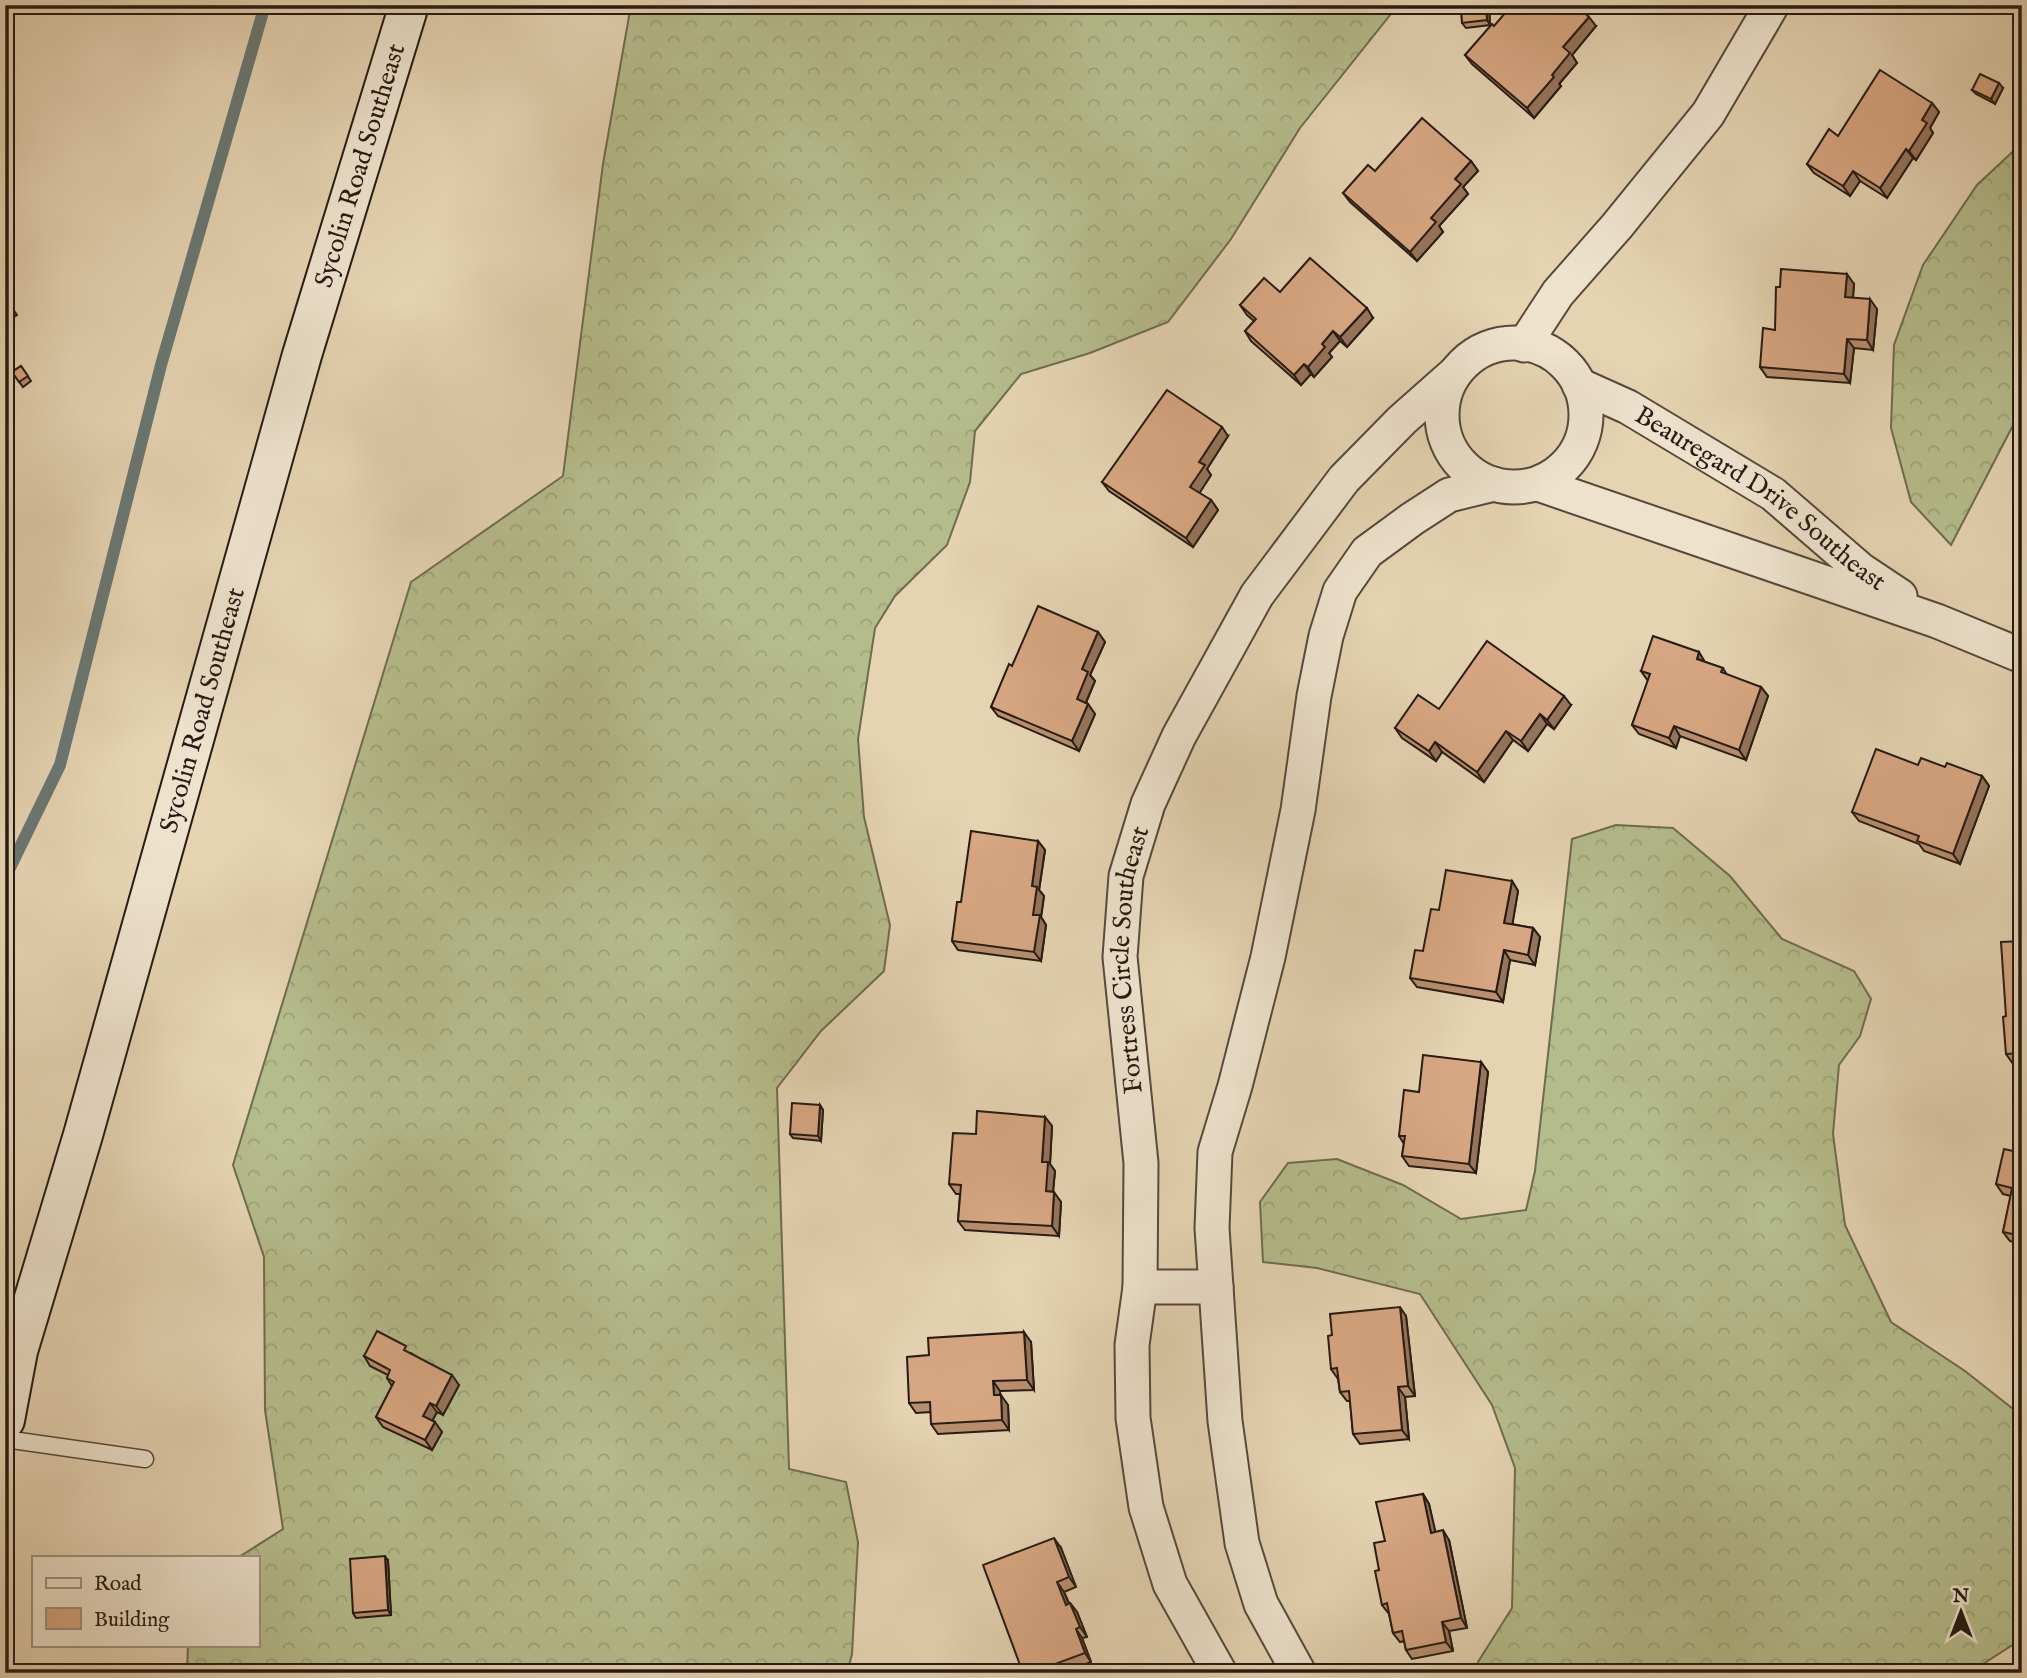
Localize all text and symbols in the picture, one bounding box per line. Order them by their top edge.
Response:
street label: Sycolin Road Southeast [307,40,413,292]
street label: Beauregard Drive Southeast [1629,398,1892,598]
street label: Sycolin Road Southeast [152,584,252,837]
street label: Fortress Circle Southeast [1103,822,1157,1095]
legend [32,1556,259,1646]
text: Road [94,1571,142,1598]
north arrow [1926,1576,1996,1646]
text: N [1952,1585,1970,1609]
text: Building [94,1607,170,1634]

